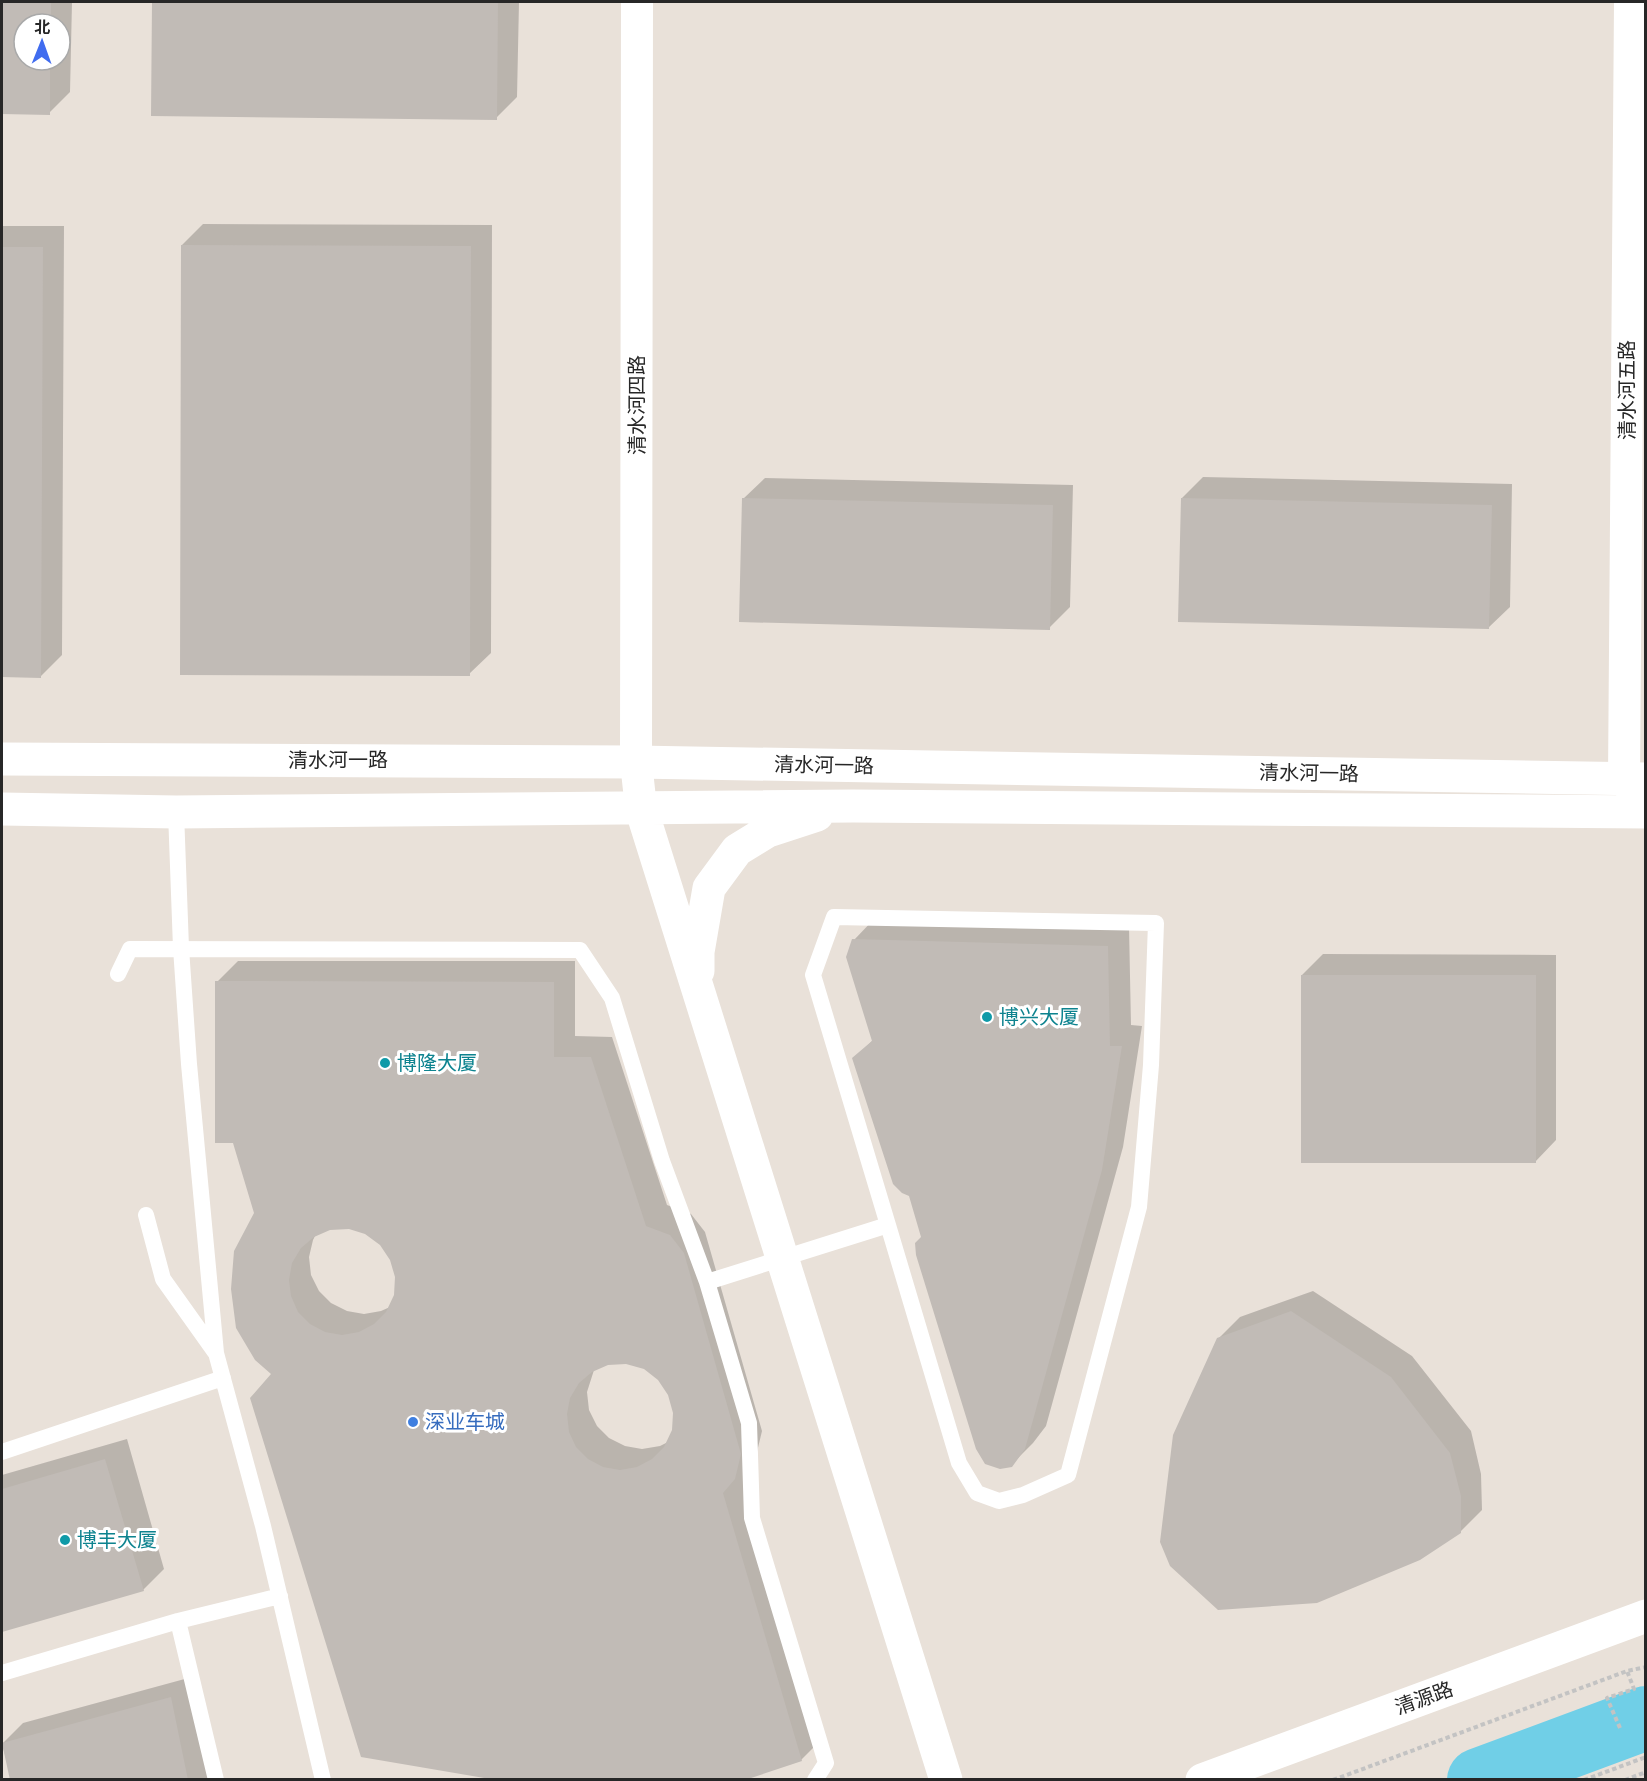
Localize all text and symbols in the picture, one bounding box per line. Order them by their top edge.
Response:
north arrow [12,12,72,72]
text: 北 [34,16,50,38]
street label: 清水河五路 [1613,340,1640,440]
street label: 清水河四路 [623,355,650,455]
street label: 清水河一路 [288,746,388,773]
street label: 清水河一路 [774,750,874,779]
street label: 清水河一路 [1259,758,1359,787]
place label: 博兴大厦 [999,1003,1079,1030]
marker: 博兴大厦 [980,1010,994,1024]
place label: 博隆大厦 [397,1049,477,1076]
marker: 博隆大厦 [378,1056,392,1070]
place label: 深业车城 [425,1408,505,1435]
marker: 深业车城 [406,1415,420,1429]
place label: 博丰大厦 [77,1526,157,1553]
marker: 博丰大厦 [58,1533,72,1547]
street label: 清源路 [1391,1675,1457,1720]

